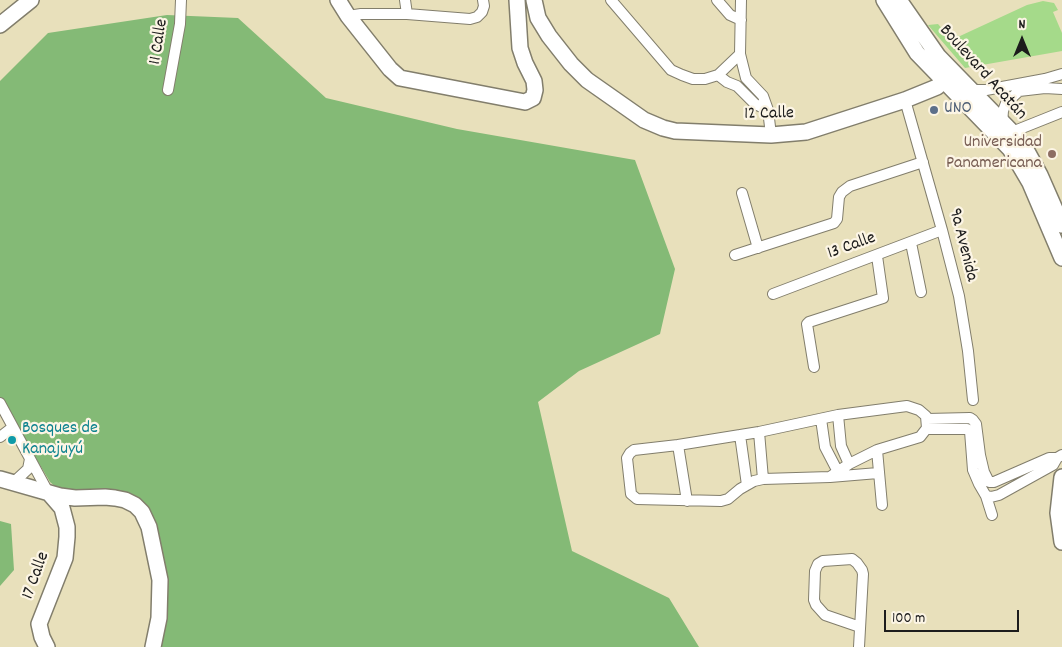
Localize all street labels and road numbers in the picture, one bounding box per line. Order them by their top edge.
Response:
street label: 11 Calle [146,18,174,66]
street label: Boulevard Acatán [933,21,1031,125]
street label: 12 Calle [744,104,794,126]
street label: 9a Avenida [943,206,981,284]
street label: 13 Calle [825,228,879,266]
street label: 17 Calle [19,549,55,603]

